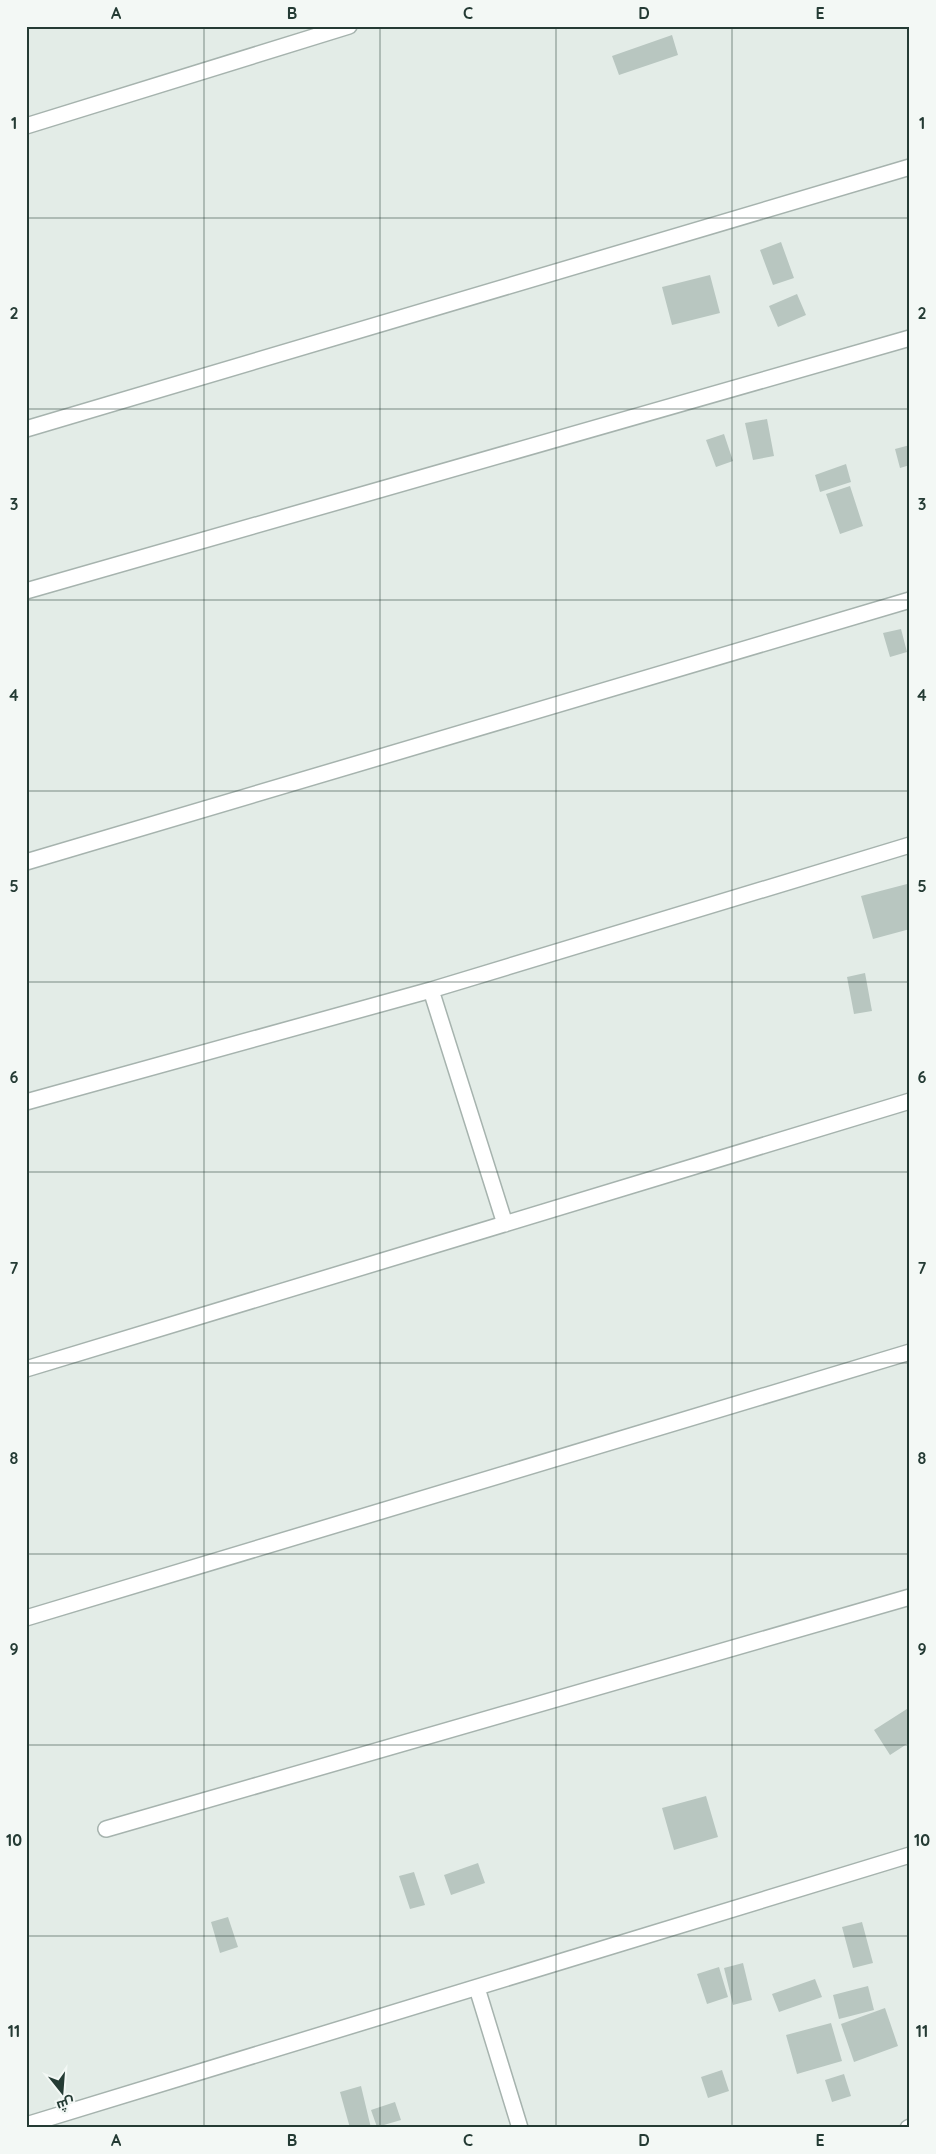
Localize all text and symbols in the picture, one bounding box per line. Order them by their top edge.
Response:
text: A [111,3,122,23]
text: B [287,3,297,23]
text: C [463,3,473,23]
text: D [638,3,650,23]
text: E [815,3,825,23]
text: 1 [11,113,17,133]
text: 1 [919,113,925,133]
text: 2 [9,303,19,323]
text: 2 [917,303,927,323]
text: 3 [10,494,18,514]
text: 3 [918,494,926,514]
text: 4 [9,685,19,705]
text: 4 [917,685,927,705]
text: 5 [9,876,19,896]
text: 5 [917,876,927,896]
text: 6 [10,1067,19,1087]
text: 6 [918,1067,927,1087]
text: 7 [10,1258,19,1278]
text: 7 [918,1258,927,1278]
text: 8 [10,1448,19,1468]
text: 8 [918,1448,927,1468]
text: 9 [9,1639,19,1659]
text: 9 [917,1639,927,1659]
text: 10 [6,1830,22,1850]
text: 10 [914,1830,930,1850]
text: 11 [8,2021,20,2041]
text: 11 [916,2021,928,2041]
north arrow [38,2066,88,2116]
text: ش [55,2093,77,2116]
text: A [111,2130,122,2150]
text: B [287,2130,297,2150]
text: C [463,2130,473,2150]
text: D [638,2130,650,2150]
text: E [815,2130,825,2150]

